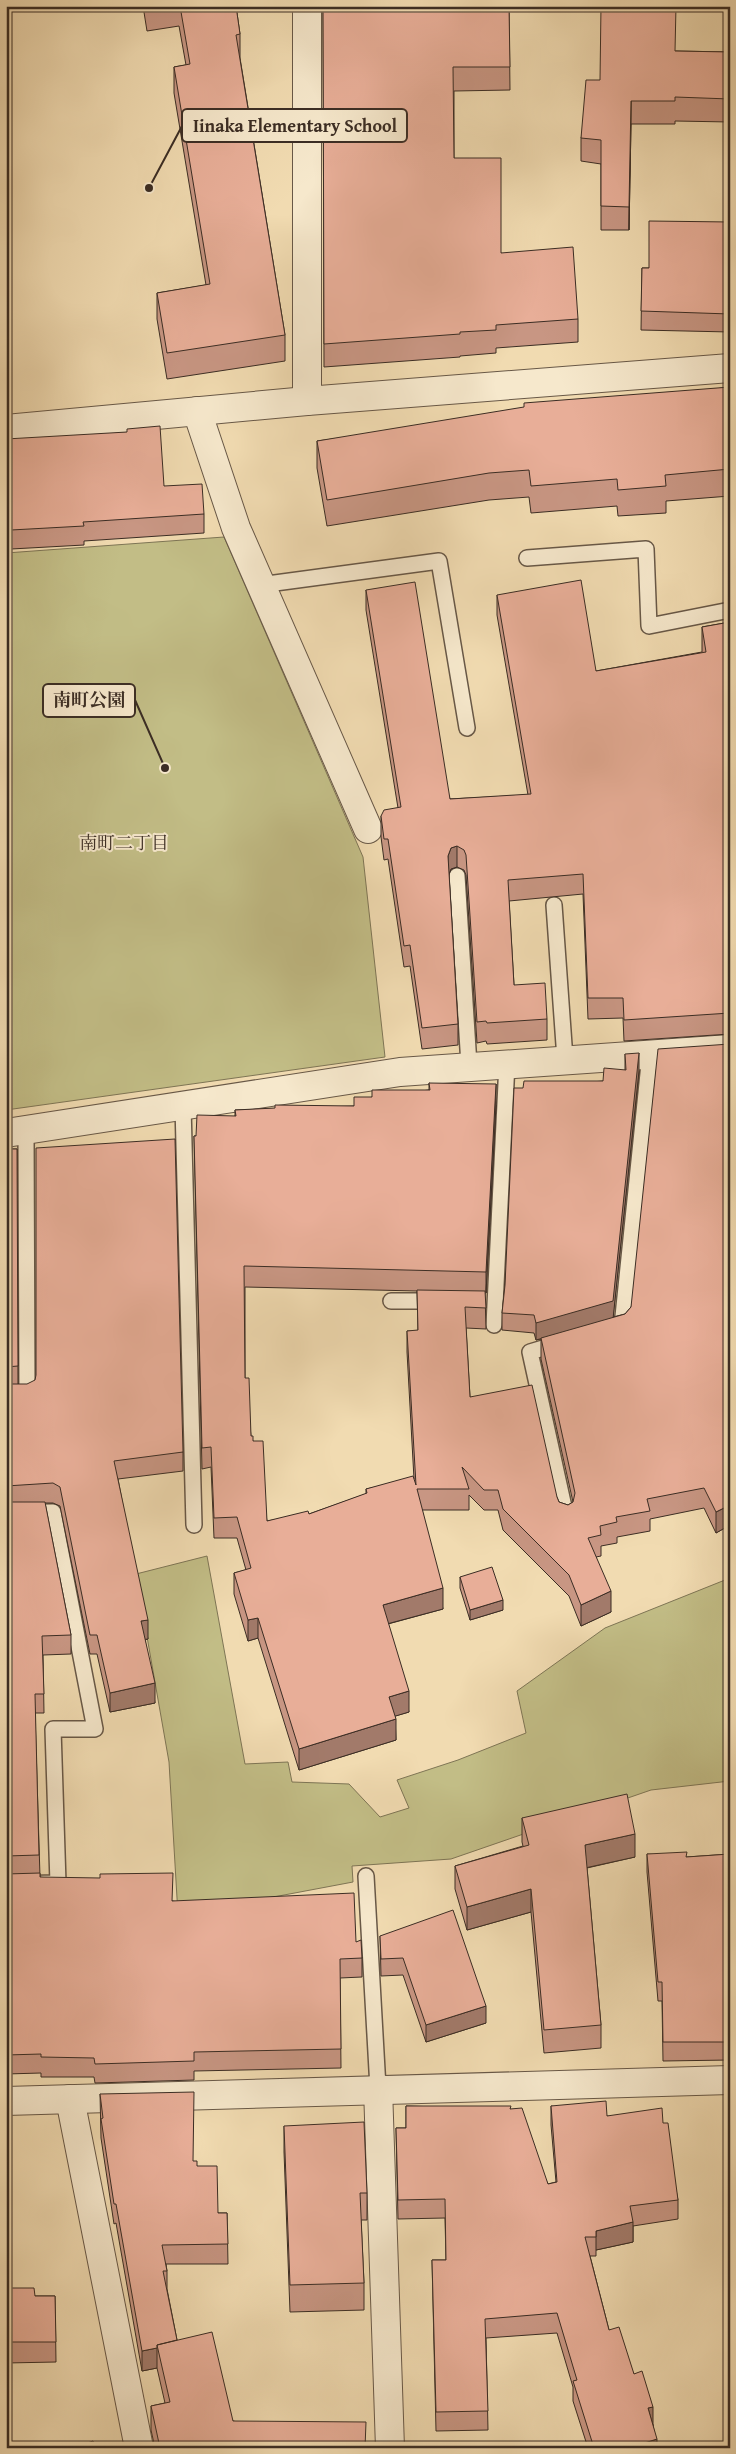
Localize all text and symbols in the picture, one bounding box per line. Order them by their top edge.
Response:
callout: Iinaka Elementary School [182,109,407,142]
text: Iinaka Elementary School [193,112,398,139]
callout: 南町公園 [43,684,135,717]
text: 南町公園 [53,686,125,713]
district label: 南町二丁目 [79,829,169,856]

